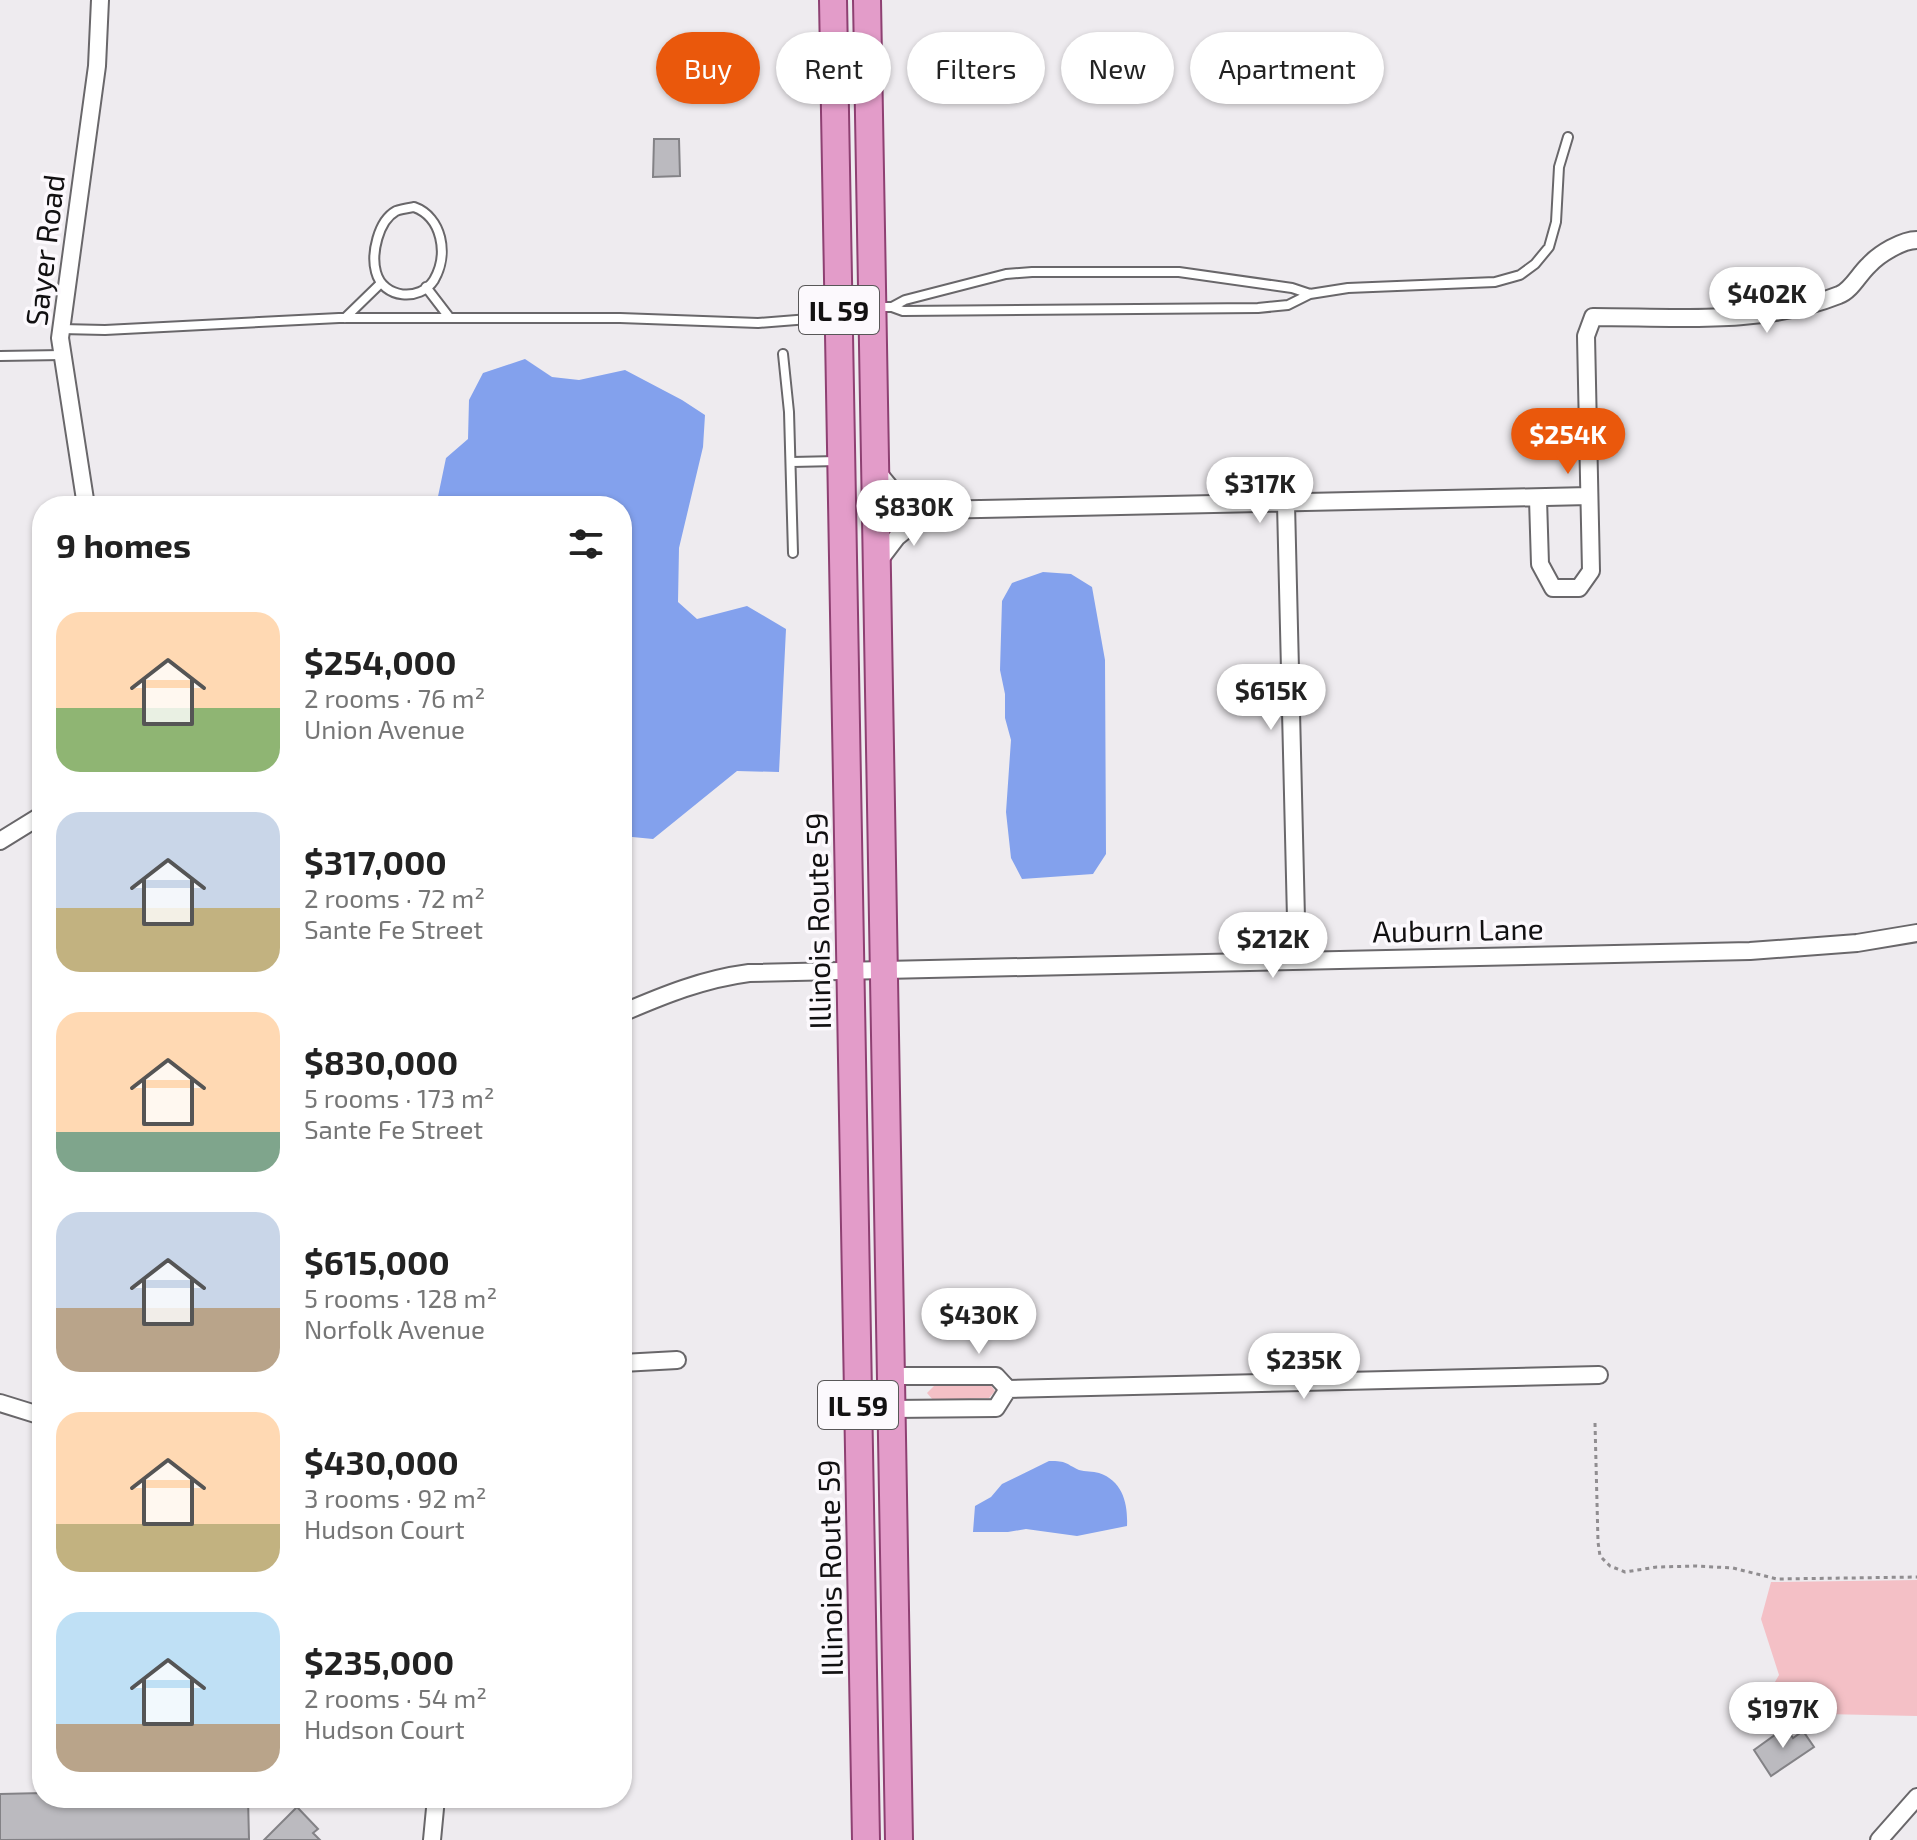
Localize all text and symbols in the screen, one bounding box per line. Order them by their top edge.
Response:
chip: Buy [656,32,760,104]
chip: Rent [776,32,891,104]
chip: Filters [907,32,1045,104]
chip: New [1061,32,1174,104]
chip: Apartment [1190,32,1384,104]
street label: Sayer Road [17,172,71,328]
pin: $402K [1711,267,1823,335]
text: $402K [1727,277,1807,308]
road number: IL 59 [799,286,879,334]
pin: $254K [1512,408,1624,476]
text: $254K [1529,418,1607,449]
pin: $317K [1204,457,1316,525]
text: $317K [1224,467,1296,498]
pin: $830K [858,480,970,548]
text: $830K [875,490,953,521]
icon: filters [564,522,608,566]
text: 9 homes [56,524,191,565]
text: $254,000 [304,641,457,682]
icon: home [120,644,216,740]
pin: $615K [1215,664,1327,732]
text: $615K [1235,674,1307,705]
text: 2 rooms · 76 m² [304,682,485,713]
text: Union Avenue [304,713,465,744]
street label: Illinois Route 59 [797,812,837,1030]
text: $317,000 [304,841,447,882]
icon: home [120,844,216,940]
text: 2 rooms · 72 m² [304,882,485,913]
street label: Auburn Lane [1372,910,1544,948]
pin: $212K [1217,912,1329,980]
text: Sante Fe Street [304,913,483,944]
text: $212K [1236,922,1310,953]
text: $830,000 [304,1041,458,1082]
icon: home [120,1044,216,1140]
text: 5 rooms · 173 m² [304,1082,495,1113]
text: Sante Fe Street [304,1113,483,1144]
text: $615,000 [304,1241,450,1282]
icon: home [120,1244,216,1340]
text: 5 rooms · 128 m² [304,1282,497,1313]
pin: $430K [923,1288,1035,1356]
text: $430K [939,1298,1019,1329]
text: Norfolk Avenue [304,1313,485,1344]
pin: $235K [1248,1333,1360,1401]
text: $235K [1266,1343,1342,1374]
road number: IL 59 [818,1381,898,1429]
text: $430,000 [304,1441,459,1482]
icon: home [120,1444,216,1540]
street label: Illinois Route 59 [809,1459,849,1677]
text: 3 rooms · 92 m² [304,1482,486,1513]
text: Hudson Court [304,1513,465,1544]
text: $235,000 [304,1641,454,1682]
icon: home [120,1644,216,1740]
text: 2 rooms · 54 m² [304,1682,487,1713]
pin: $197K [1727,1682,1839,1750]
text: $197K [1747,1692,1819,1723]
text: Hudson Court [304,1713,465,1744]

